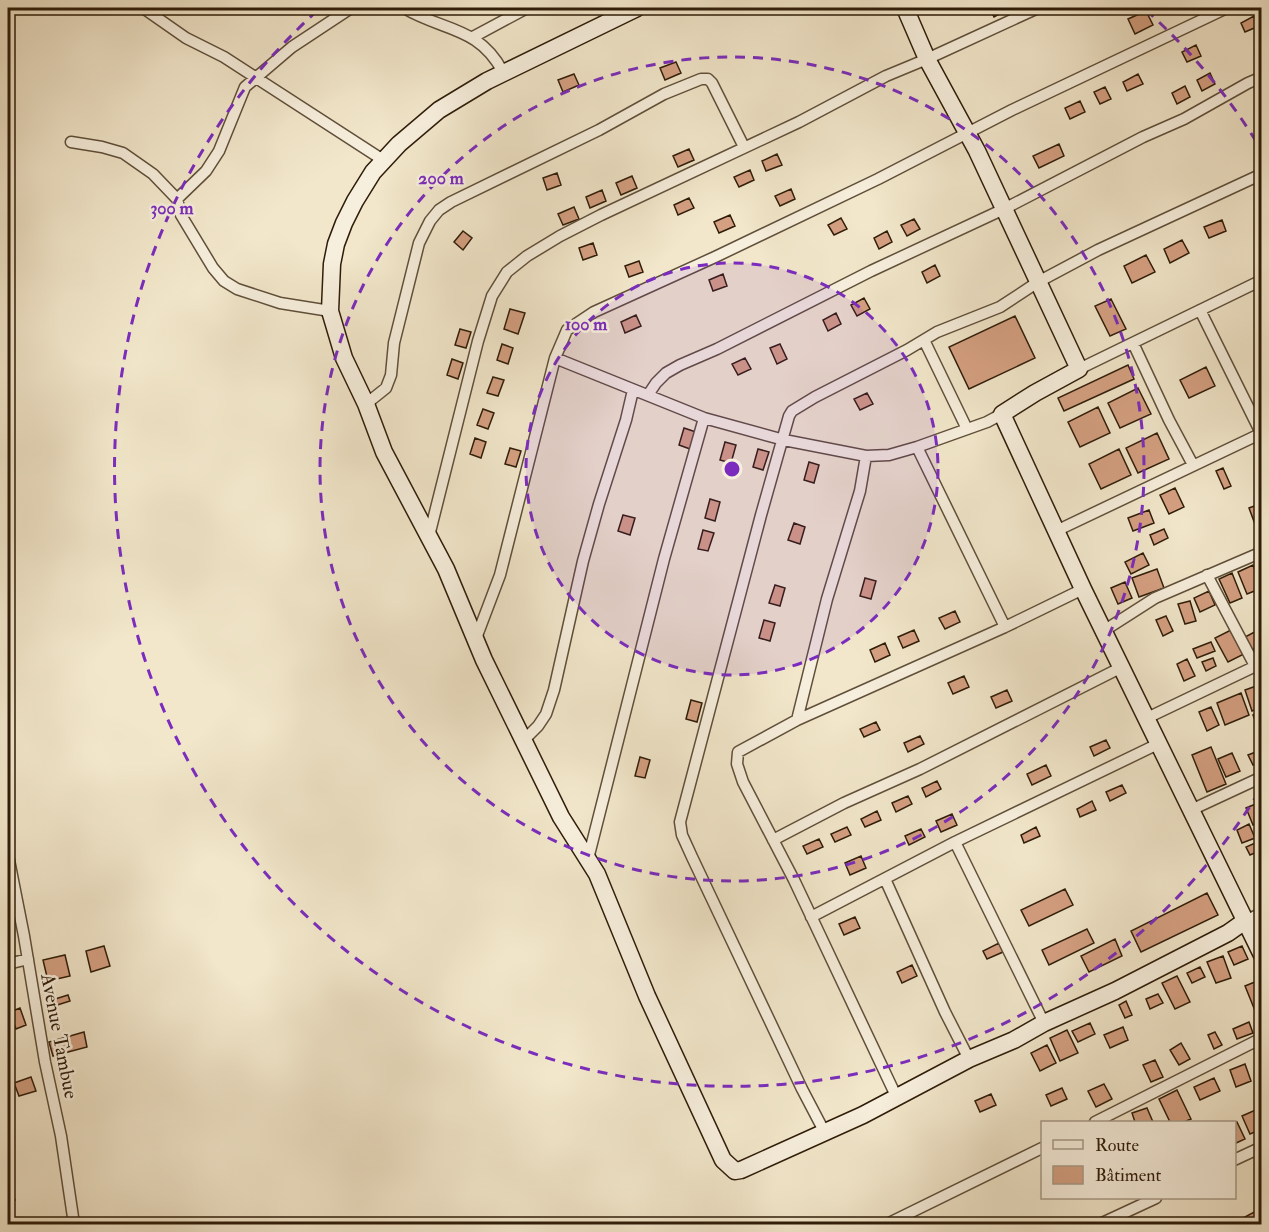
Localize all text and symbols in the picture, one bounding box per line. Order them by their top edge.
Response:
text: 200 m [418,167,465,190]
text: 300 m [150,197,195,220]
text: 100 m [565,313,608,336]
centre of rings [722,459,742,479]
street label: Avenue Tambue [35,970,84,1101]
legend [1041,1121,1236,1199]
text: Route [1095,1134,1139,1157]
text: Bâtiment [1095,1164,1161,1187]

